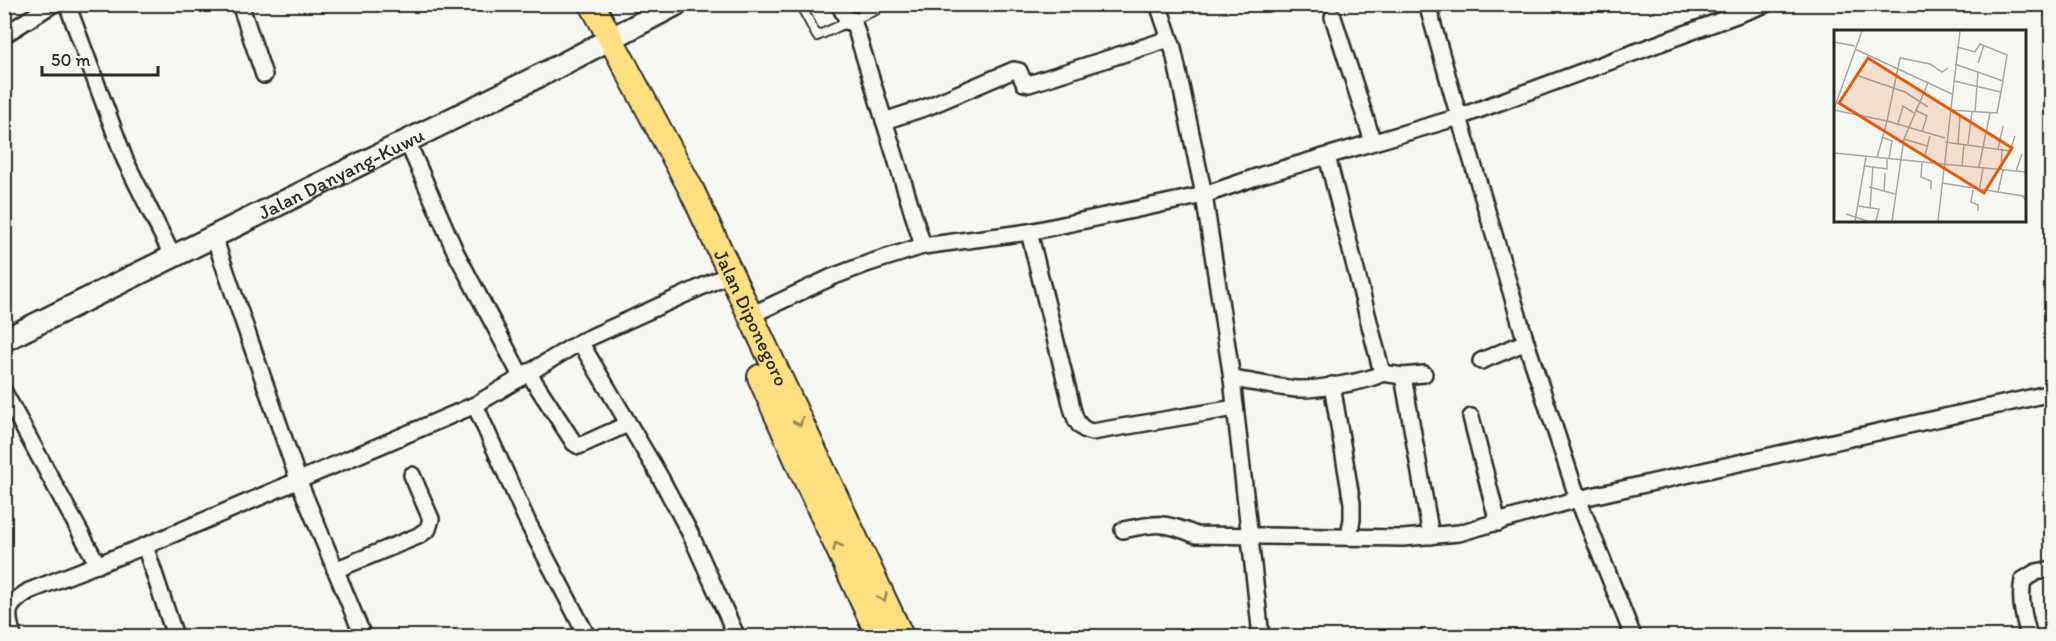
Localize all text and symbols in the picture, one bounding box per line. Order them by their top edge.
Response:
inset map [1834,30,2026,222]
scale bar [42,39,158,77]
text: 50 m [51,49,91,71]
street label: Jalan Danyang-Kuwu [254,123,428,225]
street label: Jalan Diponegoro [709,245,794,390]
one-way arrow [792,415,804,426]
one-way arrow [832,541,844,552]
one-way arrow [875,591,887,602]

